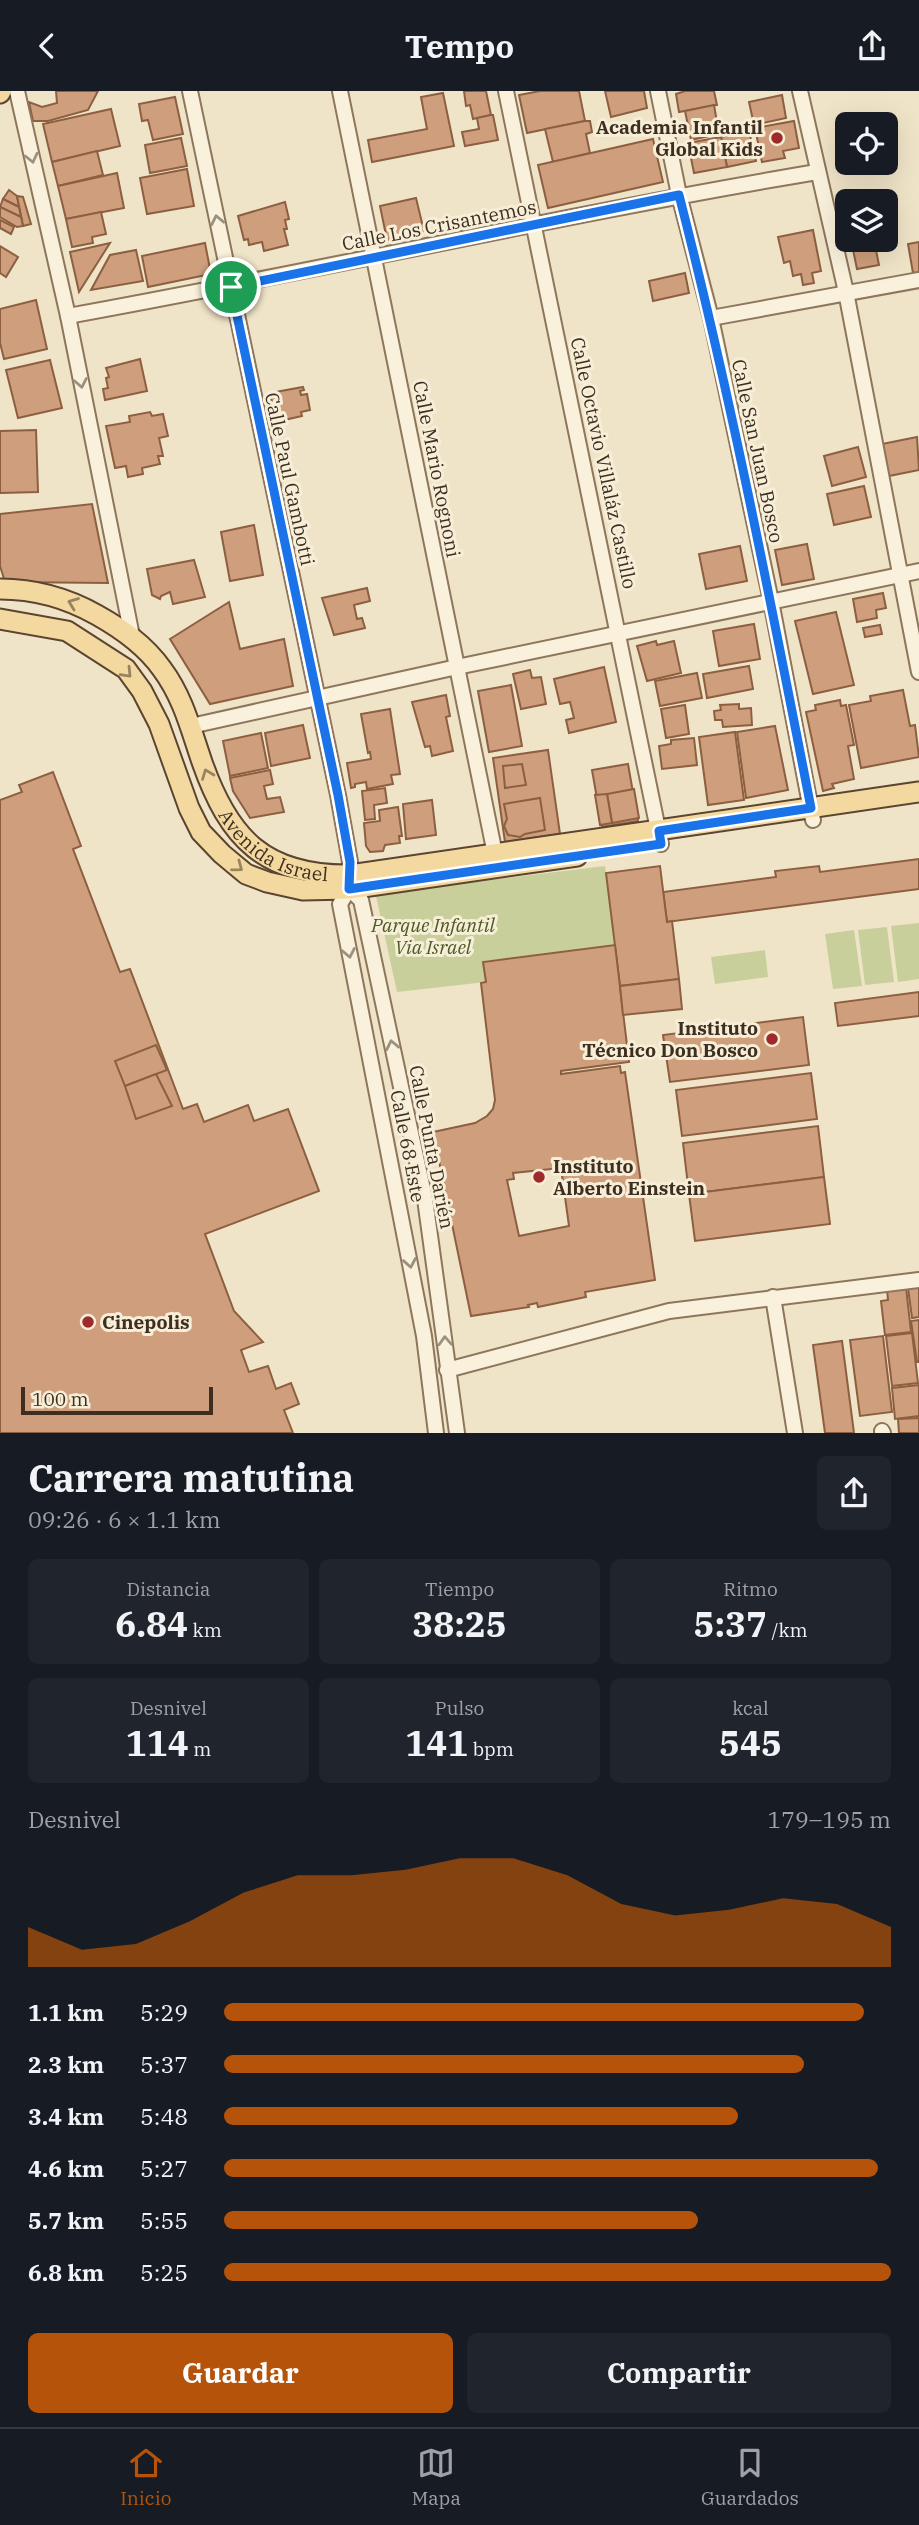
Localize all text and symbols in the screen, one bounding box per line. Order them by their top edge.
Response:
text: Tempo [405,25,514,67]
icon: back [28,27,66,65]
icon: share [853,27,891,65]
map controls [835,112,898,252]
button: locate [835,112,898,175]
place label: Academia Infantil Global Kids [596,115,763,161]
marker: Academia Infantil Global Kids [769,130,785,146]
one-way arrow [24,152,38,164]
button: layers [835,189,898,252]
street label: Calle Los Crisantemos [340,194,538,256]
one-way arrow [210,214,225,226]
pin [201,257,261,317]
icon: arrive [212,268,250,306]
street label: Calle Octavio Villaláz Castillo [566,335,642,591]
street label: Calle San Juan Bosco [727,357,789,545]
one-way arrow [73,377,88,389]
street label: Calle Mario Rognoni [408,379,466,559]
street label: Calle Paul Gambotti [260,390,320,568]
one-way arrow [67,597,80,611]
one-way arrow [119,665,131,678]
one-way arrow [201,769,215,781]
street label: Avenida Israel [214,805,329,886]
one-way arrow [230,858,242,871]
park label: Parque Infantil Via Israel [370,913,495,959]
one-way arrow [341,947,356,959]
place label: Instituto Técnico Don Bosco [582,1016,758,1062]
marker: Instituto Técnico Don Bosco [764,1031,780,1047]
one-way arrow [385,1039,400,1051]
street label: Calle Punta Darién [404,1063,460,1231]
street label: Calle 68 Este [385,1088,431,1204]
place label: Instituto Alberto Einstein [553,1154,706,1200]
marker: Instituto Alberto Einstein [531,1169,547,1185]
one-way arrow [402,1257,417,1269]
place label: Cinepolis [102,1310,190,1334]
marker: Cinepolis [80,1314,96,1330]
one-way arrow [437,1335,452,1346]
scale bar [21,1384,214,1416]
text: 100 m [32,1387,89,1411]
text: Carrera matutina [28,1453,354,1502]
button: share [817,1456,891,1530]
text: 09:26 · 6 × 1.1 km [28,1504,221,1534]
text: Distancia [127,1577,210,1601]
text: Tiempo [425,1577,494,1601]
text: Ritmo [723,1577,778,1601]
text: 6.84 [115,1601,188,1647]
text: 38:25 [412,1601,507,1647]
text: 5:37 [693,1601,767,1647]
text: km [188,1618,222,1642]
text: /km [767,1618,808,1642]
text: Desnivel [130,1696,207,1720]
text: Pulso [435,1696,484,1720]
text: kcal [732,1696,769,1720]
text: 114 [126,1720,189,1766]
text: 141 [405,1720,468,1766]
text: 545 [719,1720,782,1766]
text: m [189,1737,211,1761]
text: bpm [468,1737,514,1761]
text: Desnivel [28,1804,121,1834]
text: 179–195 m [767,1804,891,1834]
text: 1.1 km [28,1997,104,2027]
text: 5:29 [140,1997,188,2027]
text: 2.3 km [28,2049,104,2079]
text: 5:37 [140,2049,188,2079]
text: 3.4 km [28,2101,104,2131]
text: 5:48 [140,2101,188,2131]
text: 4.6 km [28,2153,104,2183]
text: 5:27 [140,2153,188,2183]
text: 5.7 km [28,2205,104,2235]
text: 5:55 [140,2205,188,2235]
text: 6.8 km [28,2257,104,2287]
text: 5:25 [140,2257,188,2287]
button: Guardar [28,2333,453,2413]
button: Compartir [467,2333,891,2413]
tab: Inicio [120,2444,171,2510]
tab: Mapa [412,2444,461,2510]
tab: Guardados [701,2444,799,2510]

